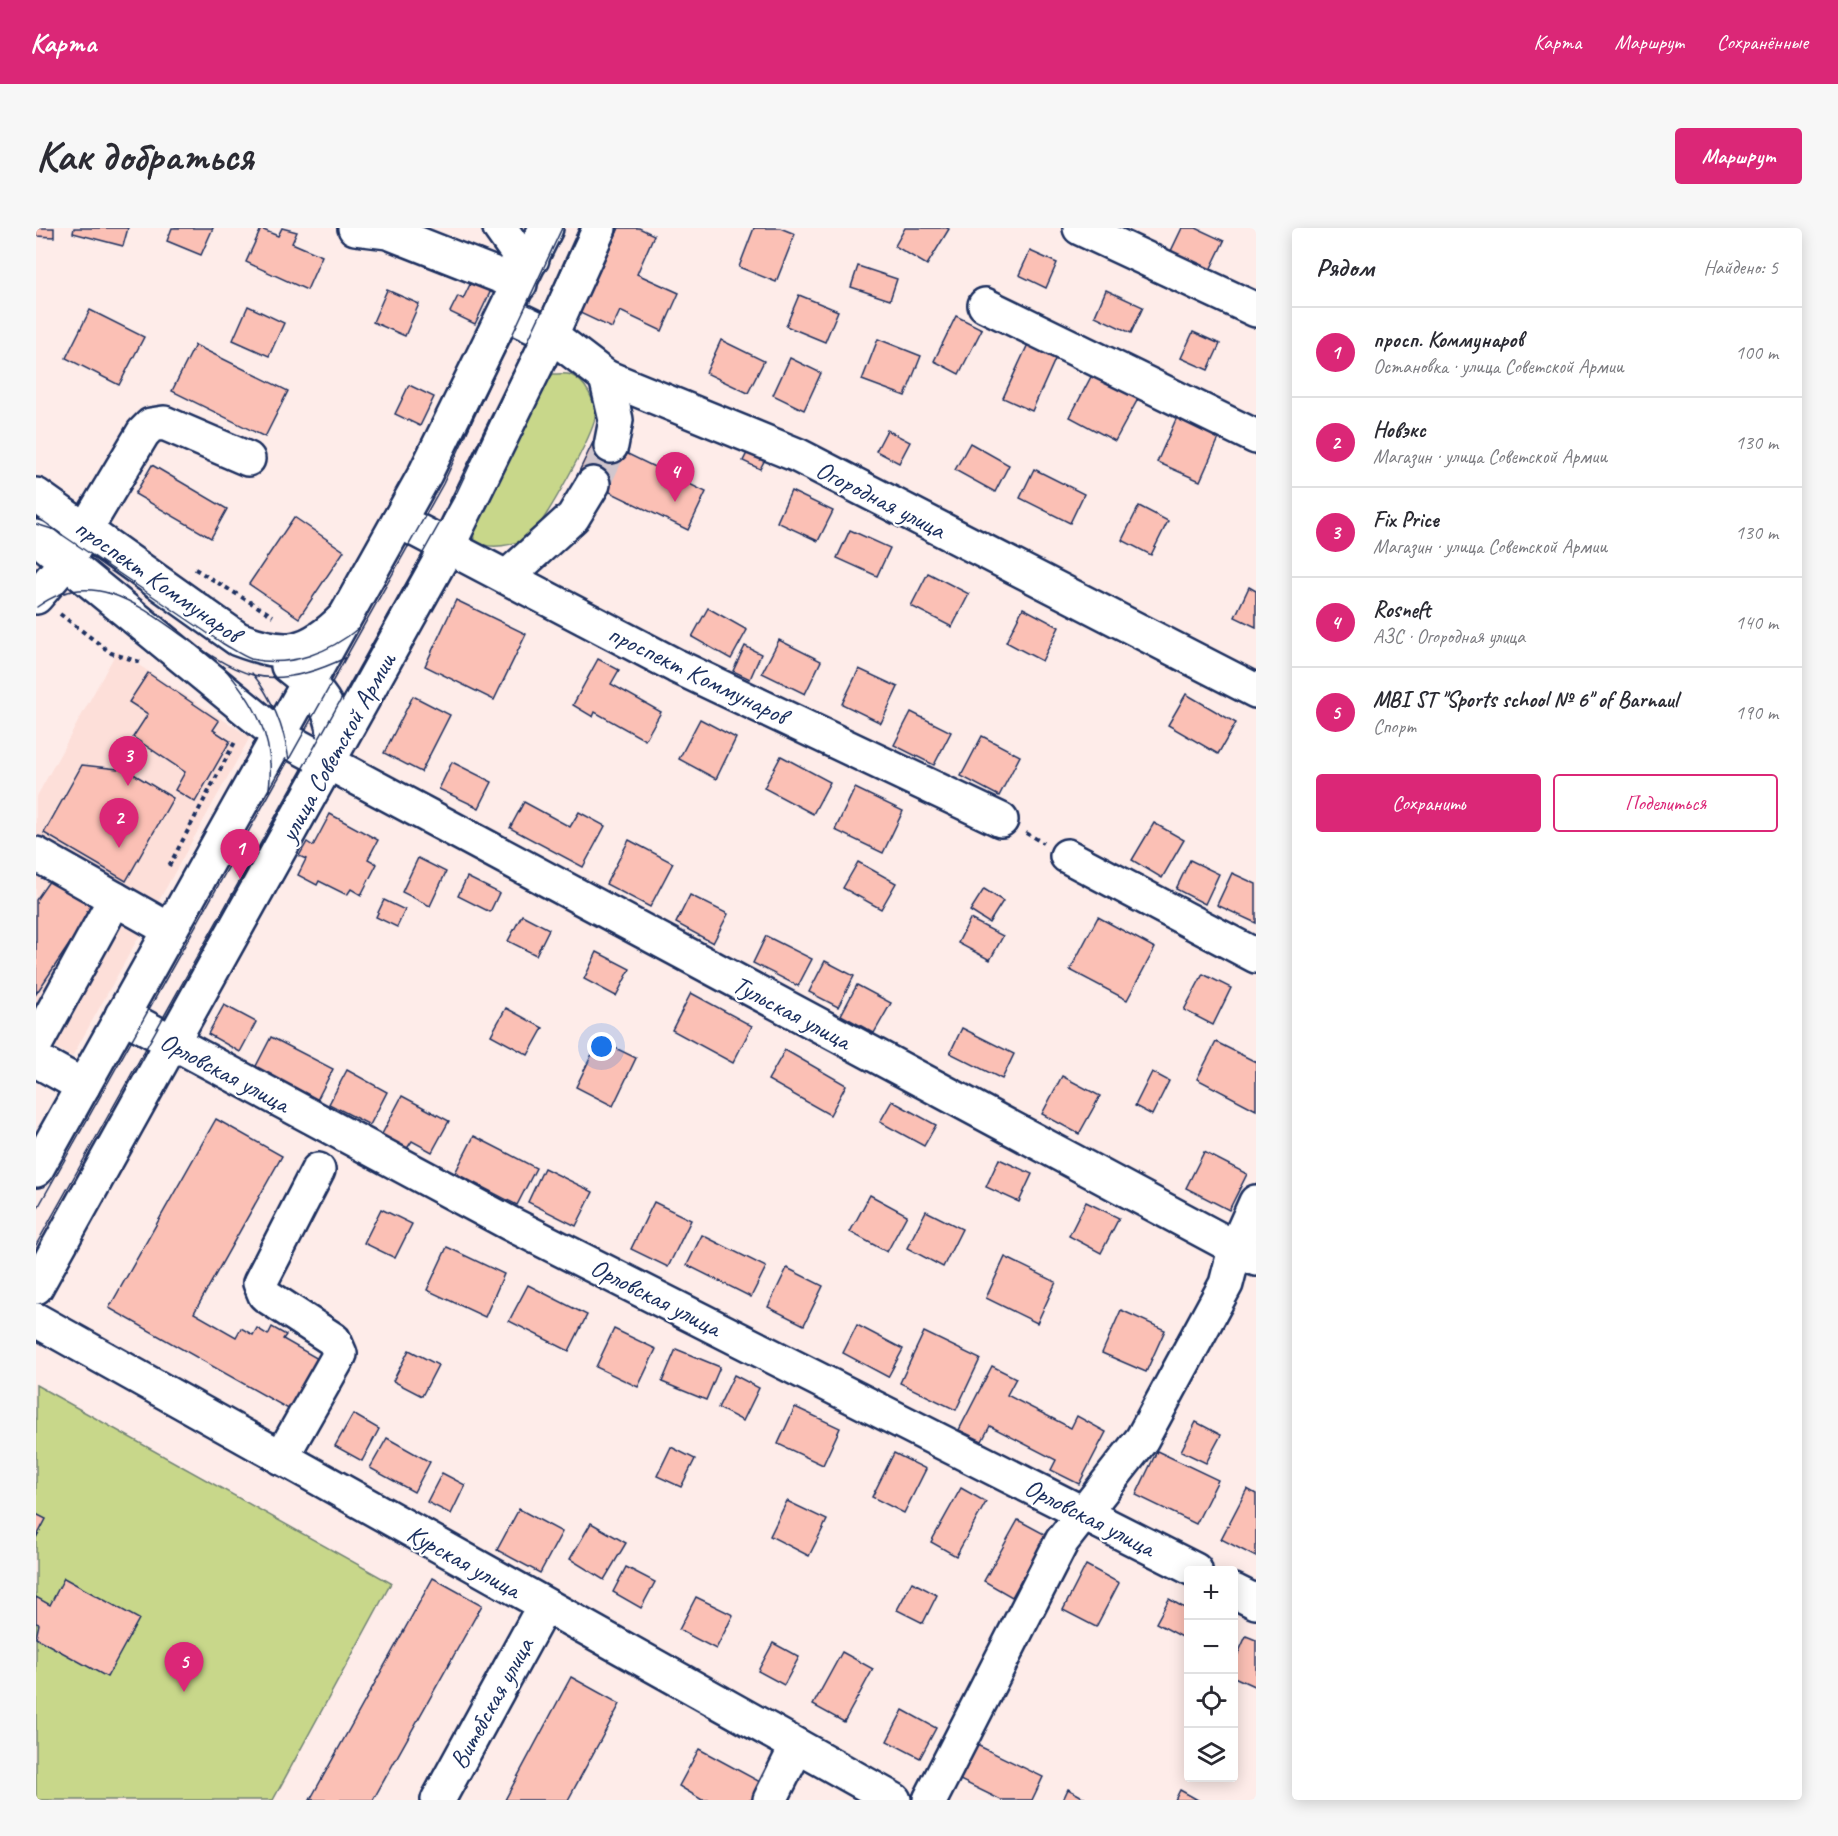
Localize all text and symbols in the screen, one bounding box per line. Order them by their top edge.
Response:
text: Карта [30,25,97,60]
text: Карта [1533,29,1582,55]
text: Маршрут [1615,29,1684,55]
text: Сохранённые [1717,29,1808,55]
button: Маршрут [1675,128,1802,184]
text: Как добраться [36,130,253,183]
text: Рядом [1316,251,1374,284]
text: Найдено: 5 [1703,255,1778,280]
text: просп. Коммунаров [1373,326,1523,354]
text: 1 [1331,340,1340,365]
text: 100 m [1735,340,1778,365]
text: Остановка · улица Советской Армии [1373,354,1624,379]
text: Новэкс [1373,416,1426,444]
text: 2 [1331,430,1340,455]
text: 130 m [1735,430,1778,455]
text: Магазин · улица Советской Армии [1373,444,1607,469]
pin: 4 [656,452,694,502]
street label: Огородная улица [810,453,953,547]
text: Fix Price [1373,506,1439,534]
street label: проспект Коммунаров [68,511,251,652]
text: 3 [1331,520,1340,545]
text: 130 m [1735,520,1778,545]
text: Магазин · улица Советской Армии [1373,534,1607,559]
text: Rosneft [1373,596,1431,624]
text: 4 [1331,610,1340,635]
text: 140 m [1735,610,1778,635]
street label: проспект Коммунаров [603,617,797,734]
text: АЗС · Огородная улица [1373,624,1525,649]
street label: улица Советской Армии [271,646,404,849]
text: MBI ST "Sports school № 6" of Barnaul [1373,686,1678,714]
text: 5 [1331,700,1340,725]
text: 190 m [1735,700,1778,725]
text: Спорт [1373,714,1416,739]
pin: 3 [108,736,148,786]
button: Сохранить [1316,774,1541,832]
button: Поделиться [1553,774,1778,832]
pin: 2 [100,798,139,848]
pin: 1 [220,830,260,879]
street label: Тульская улица [727,968,859,1058]
street label: Орловская улица [154,1025,297,1121]
your location [587,1032,616,1061]
street label: Орловская улица [585,1251,728,1345]
street label: Орловская улица [1019,1471,1162,1565]
street label: Курская улица [401,1517,528,1607]
map controls [1184,1566,1238,1782]
button: + [1184,1566,1238,1620]
button: − [1184,1620,1238,1674]
street label: Витебская улица [442,1630,542,1775]
pin: 5 [164,1642,204,1692]
button: locate [1184,1674,1238,1728]
button: layers [1184,1728,1238,1782]

